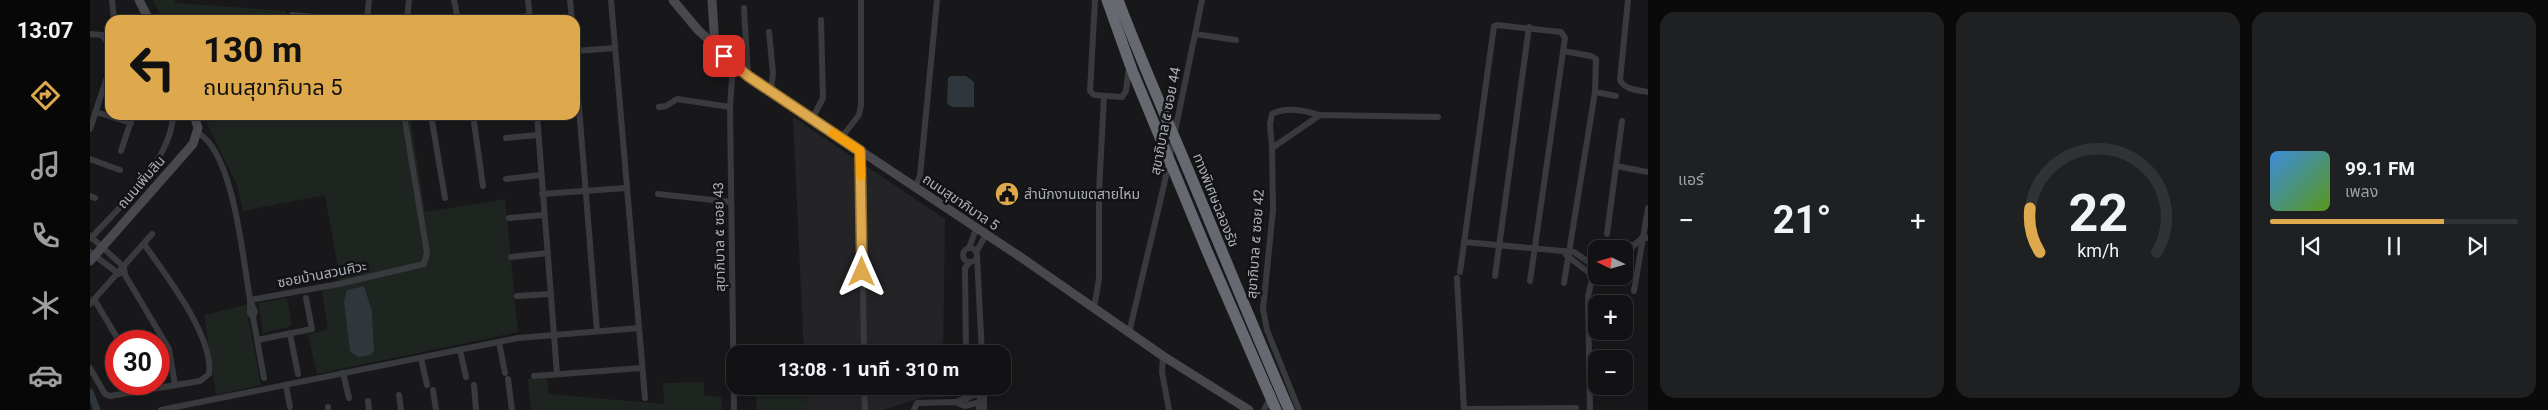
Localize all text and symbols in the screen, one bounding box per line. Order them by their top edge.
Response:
text: 13:07 [17,18,73,43]
text: 130 m [203,30,302,71]
icon: left [120,35,185,100]
pin [703,35,745,77]
icon: arrive [710,42,738,70]
street label: สุขาภิบาล ๕ ซอย 44 [1147,65,1184,177]
text: ถนนสุขาภิบาล 5 [203,75,343,100]
icon: directions [28,78,63,113]
icon: music [28,148,63,183]
street label: ทางพิเศษฉลองรัช [1190,151,1242,249]
street label: ถนนเพิ่มสิน [113,152,168,212]
text: 99.1 FM [2345,157,2415,180]
text: แอร์ [1678,170,1704,189]
street label: ถนนสุขาภิบาล 5 [919,171,1002,234]
public building icon: สำนักงานเขตสายไหม [994,181,1020,207]
street label: สุขาภิบาล ๕ ซอย 43 [710,182,729,292]
text: เพลง [2345,182,2378,201]
text: 22 [2068,183,2128,244]
place label: สำนักงานเขตสายไหม [1024,186,1140,202]
street label: สุขาภิบาล ๕ ซอย 42 [1243,189,1268,299]
text: 21° [1773,198,1831,242]
text: − [1678,204,1694,237]
text: + [1910,204,1926,237]
icon: phone [28,218,63,253]
icon: previous [2297,232,2325,260]
icon: pause [2380,232,2408,260]
icon: next [2463,232,2491,260]
north arrow [1588,240,1632,285]
map controls [1588,240,1633,395]
text: km/h [2077,240,2119,261]
position arrow [835,245,887,297]
street label: ซอยบ้านสวนศิวะ [276,257,368,291]
icon: climate [28,288,63,323]
button: + [1588,295,1633,340]
speed limit sign: 30 [105,330,170,395]
button: − [1588,350,1633,395]
icon: car [28,358,63,393]
text: 13:08 · 1 นาที · 310 m [778,358,959,381]

